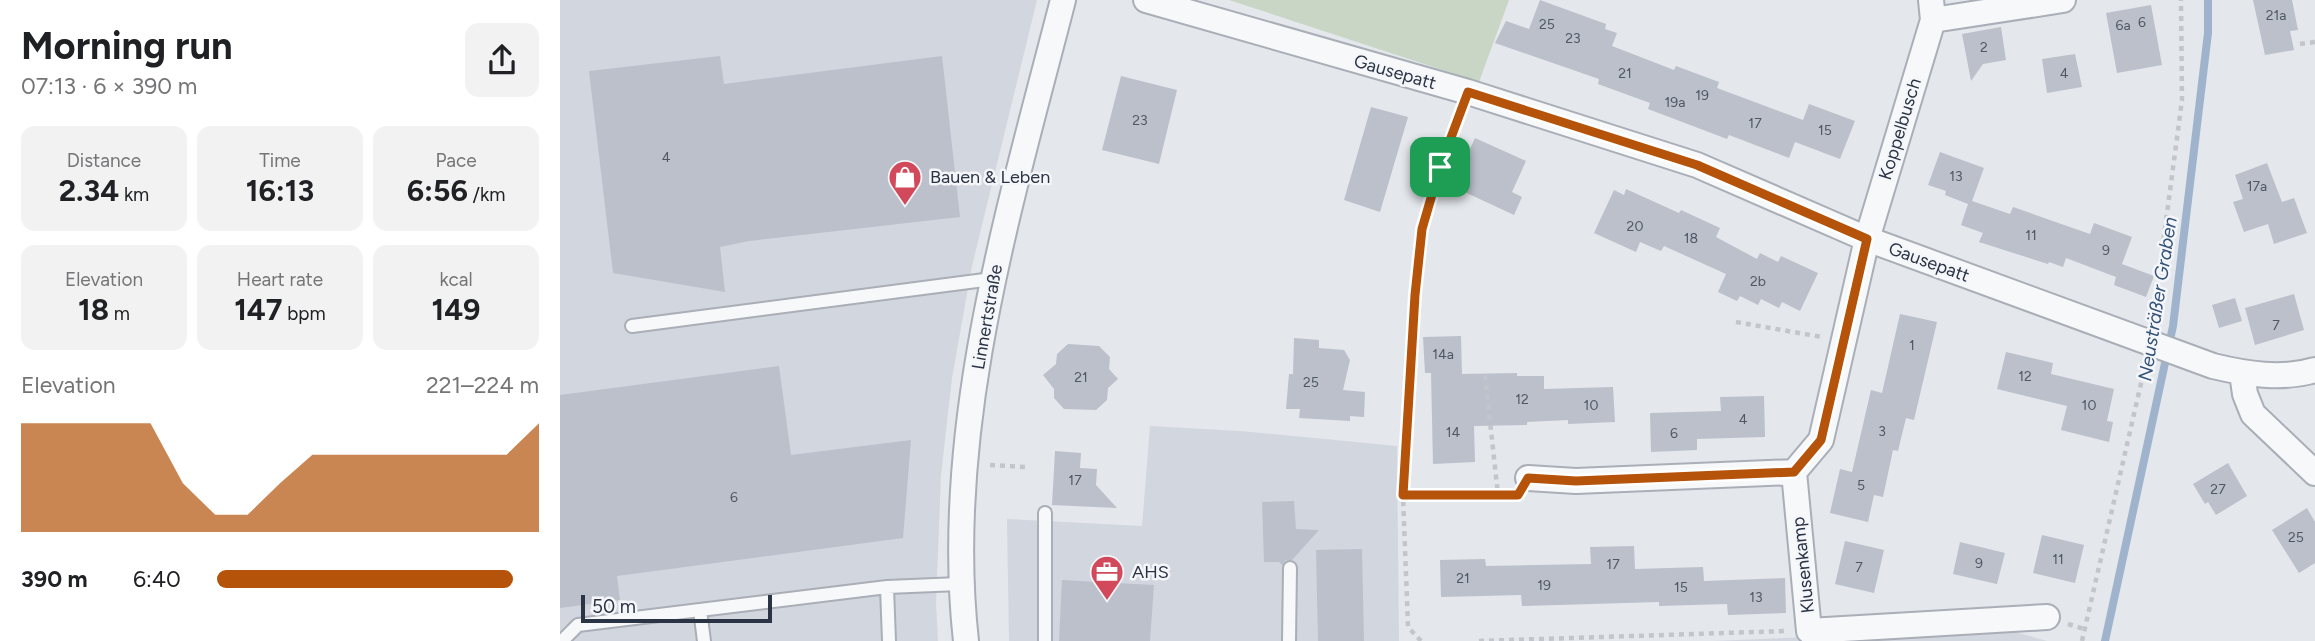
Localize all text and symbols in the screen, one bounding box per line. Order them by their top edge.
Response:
house number: 21a [2266,7,2286,24]
house number: 6 [2138,14,2146,31]
house number: 25 [1539,16,1555,33]
house number: 6a [2115,17,2131,34]
text: Morning run [21,23,233,69]
button: share [465,23,539,97]
house number: 23 [1565,30,1581,47]
house number: 2 [1980,39,1988,56]
street label: Gausepatt [1351,50,1439,94]
house number: 21 [1618,65,1632,82]
house number: 4 [2060,65,2069,82]
text: 07:13 · 6 × 390 m [21,72,197,100]
street label: Koppelbusch [1874,76,1926,182]
house number: 19 [1695,87,1709,104]
house number: 19a [1665,94,1685,111]
house number: 23 [1132,112,1148,129]
house number: 17 [1748,115,1762,132]
house number: 15 [1818,122,1832,139]
pin [1410,137,1470,197]
icon: arrive [1421,148,1459,186]
text: Distance [67,149,141,172]
text: Time [259,149,301,172]
text: Pace [435,149,477,172]
house number: 4 [662,149,671,166]
shop icon: Bauen & Leben [886,158,924,207]
place label: Bauen & Leben [930,166,1050,188]
house number: 13 [1949,168,1963,185]
text: 2.34 [59,172,119,209]
text: 16:13 [246,172,314,209]
text: 6:56 [407,172,468,209]
house number: 17a [2247,178,2267,195]
text: km [119,183,149,206]
text: /km [468,183,505,206]
water label: Neusträßer Graben [2133,215,2182,383]
house number: 20 [1627,218,1643,235]
house number: 11 [2025,227,2037,244]
house number: 18 [1684,230,1698,247]
street label: Gausepatt [1886,237,1973,287]
house number: 9 [2102,242,2110,259]
street label: Linnertstraße [967,262,1007,371]
text: Elevation [65,268,143,291]
text: Heart rate [237,268,323,291]
text: kcal [439,268,473,291]
house number: 2b [1750,273,1766,290]
text: 18 [78,291,109,328]
text: 147 [234,291,283,328]
text: 149 [431,291,481,328]
text: m [109,302,130,325]
text: bpm [283,302,326,325]
house number: 7 [2272,317,2280,334]
house number: 1 [1909,337,1915,354]
house number: 14a [1432,346,1454,363]
house number: 12 [2018,368,2032,385]
house number: 21 [1074,369,1088,386]
text: Elevation [21,371,116,399]
text: 221–224 m [426,371,539,399]
house number: 25 [1303,374,1319,391]
house number: 12 [1515,391,1529,408]
house number: 10 [1584,397,1598,414]
house number: 10 [2082,397,2096,414]
house number: 4 [1739,411,1748,428]
house number: 3 [1878,423,1886,440]
house number: 14 [1446,424,1461,441]
house number: 6 [1670,425,1678,442]
house number: 17 [1068,472,1082,489]
house number: 5 [1857,477,1865,494]
house number: 27 [2210,481,2226,498]
house number: 6 [730,489,738,506]
street label: Klusenkamp [1787,516,1819,614]
house number: 25 [2288,529,2304,546]
house number: 11 [2052,551,2064,568]
office icon: AHS [1088,553,1126,602]
house number: 9 [1975,555,1983,572]
house number: 17 [1606,556,1620,573]
house number: 7 [1855,559,1863,576]
place label: AHS [1132,561,1169,583]
text: 390 m [21,565,88,593]
text: 6:40 [133,565,181,593]
house number: 21 [1456,570,1470,587]
house number: 19 [1537,577,1551,594]
house number: 15 [1674,579,1688,596]
house number: 13 [1749,589,1763,606]
scale bar [581,592,772,624]
text: 50 m [592,595,636,618]

